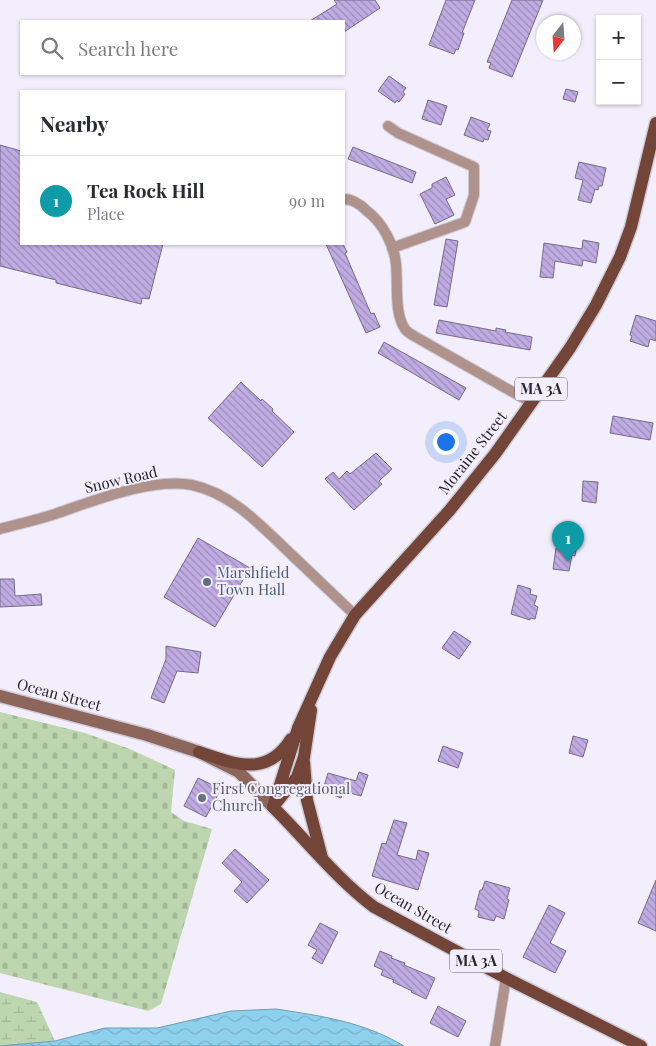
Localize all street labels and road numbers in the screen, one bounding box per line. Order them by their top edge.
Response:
road number: MA 3A [515,378,567,400]
street label: Moraine Street [434,406,511,498]
street label: Snow Road [82,461,159,497]
street label: Ocean Street [15,673,104,715]
street label: Ocean Street [371,877,457,938]
road number: MA 3A [450,949,502,972]

